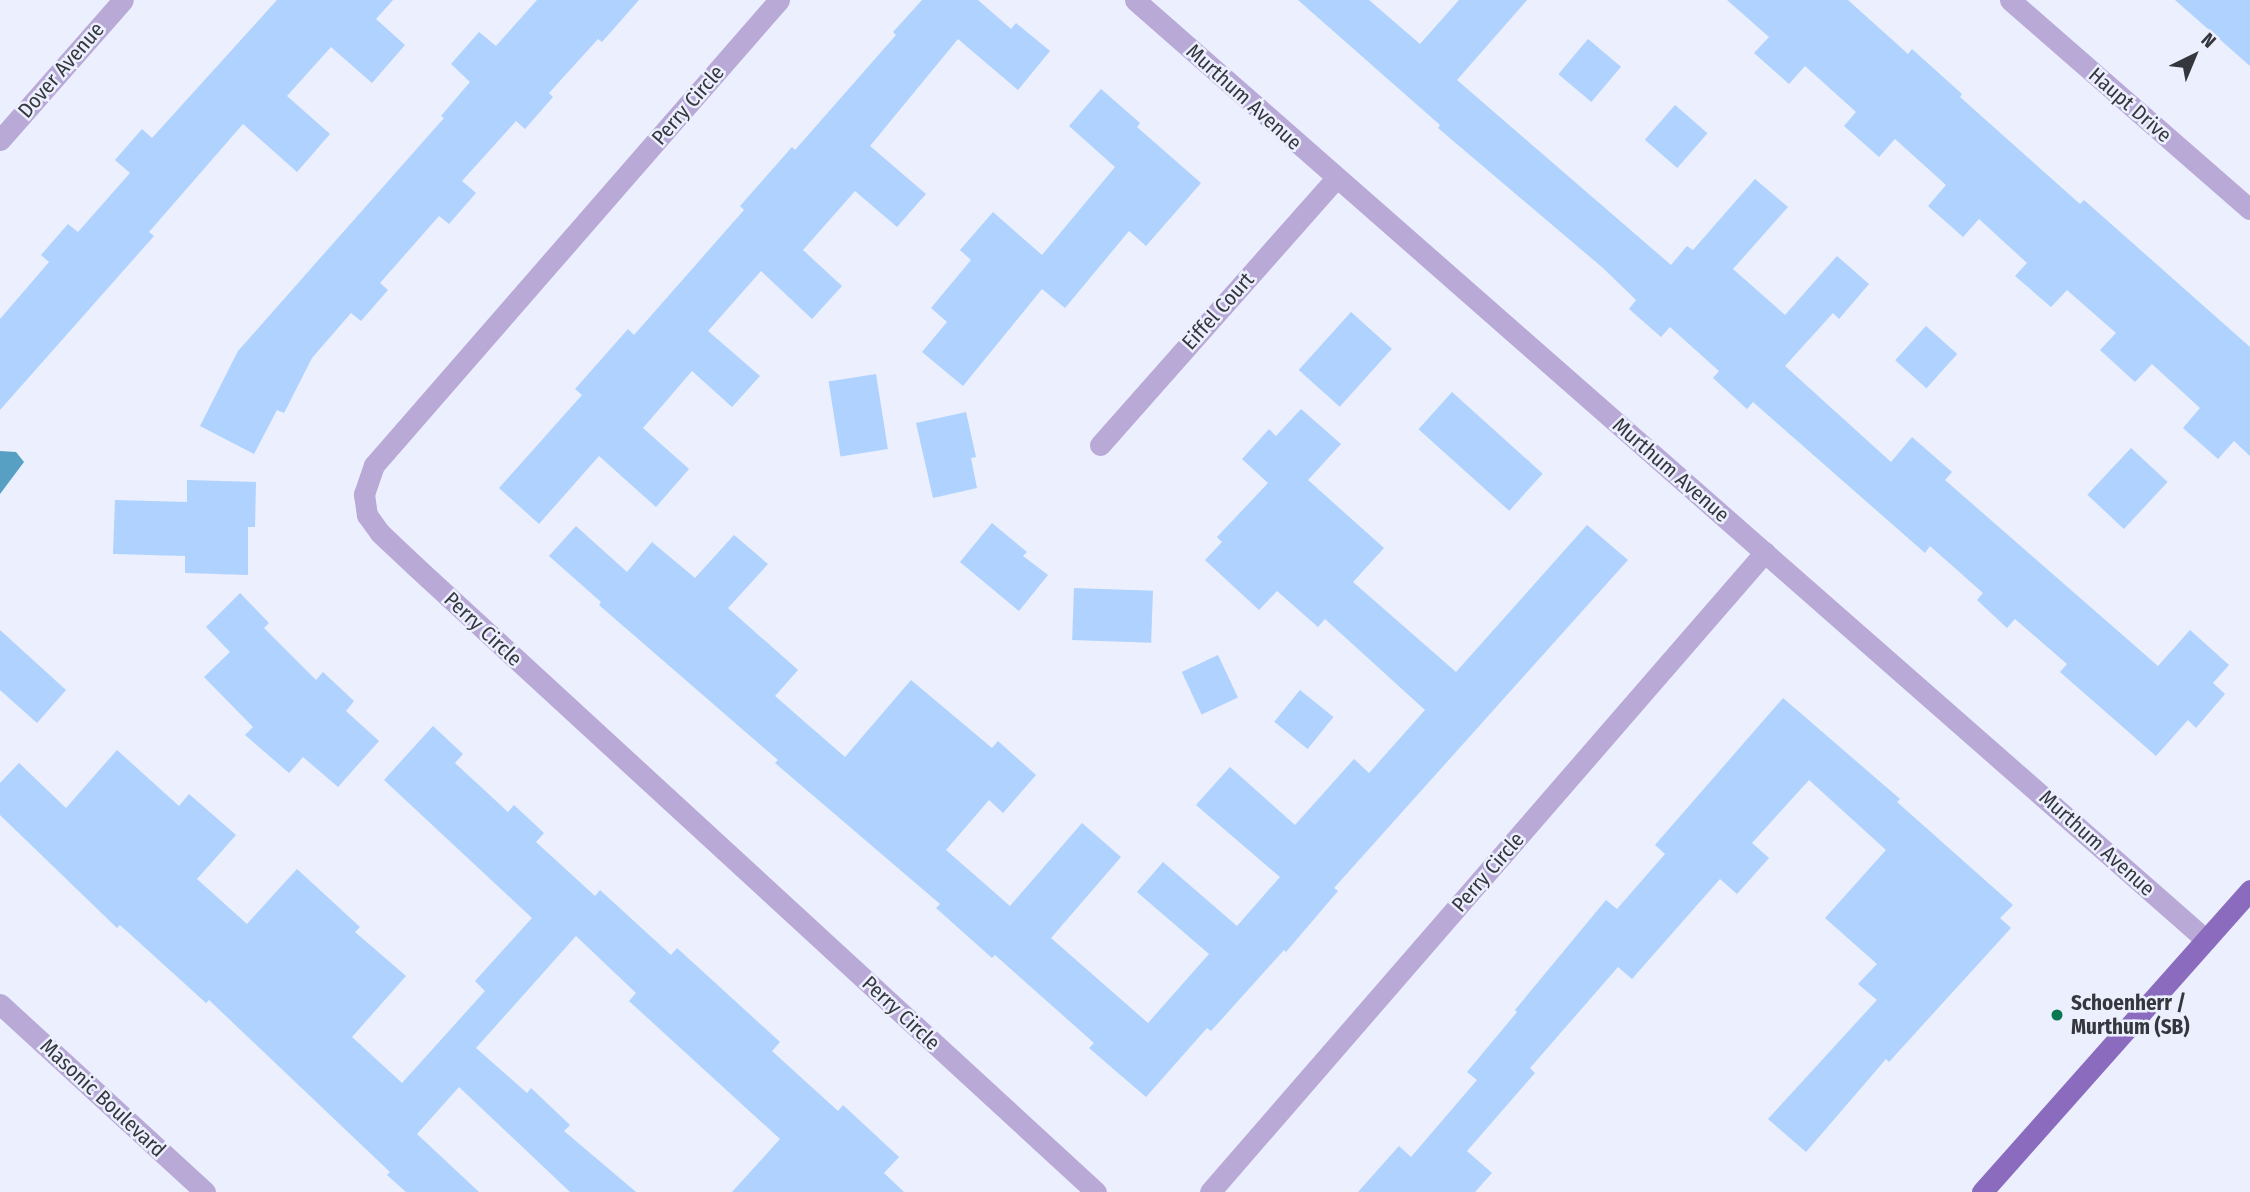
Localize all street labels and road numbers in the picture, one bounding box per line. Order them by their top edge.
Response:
street label: Dover Avenue [13,17,109,123]
street label: Murthum Avenue [1181,39,1307,155]
street label: Perry Circle [647,60,729,150]
street label: Haupt Drive [2083,62,2177,148]
street label: Eiffel Court [1177,267,1259,355]
street label: Murthum Avenue [1608,412,1734,528]
street label: Perry Circle [439,587,527,671]
street label: Murthum Avenue [2034,785,2160,901]
street label: Perry Circle [1447,827,1529,917]
street label: Perry Circle [857,971,945,1055]
street label: Masonic Boulevard [35,1034,171,1162]

